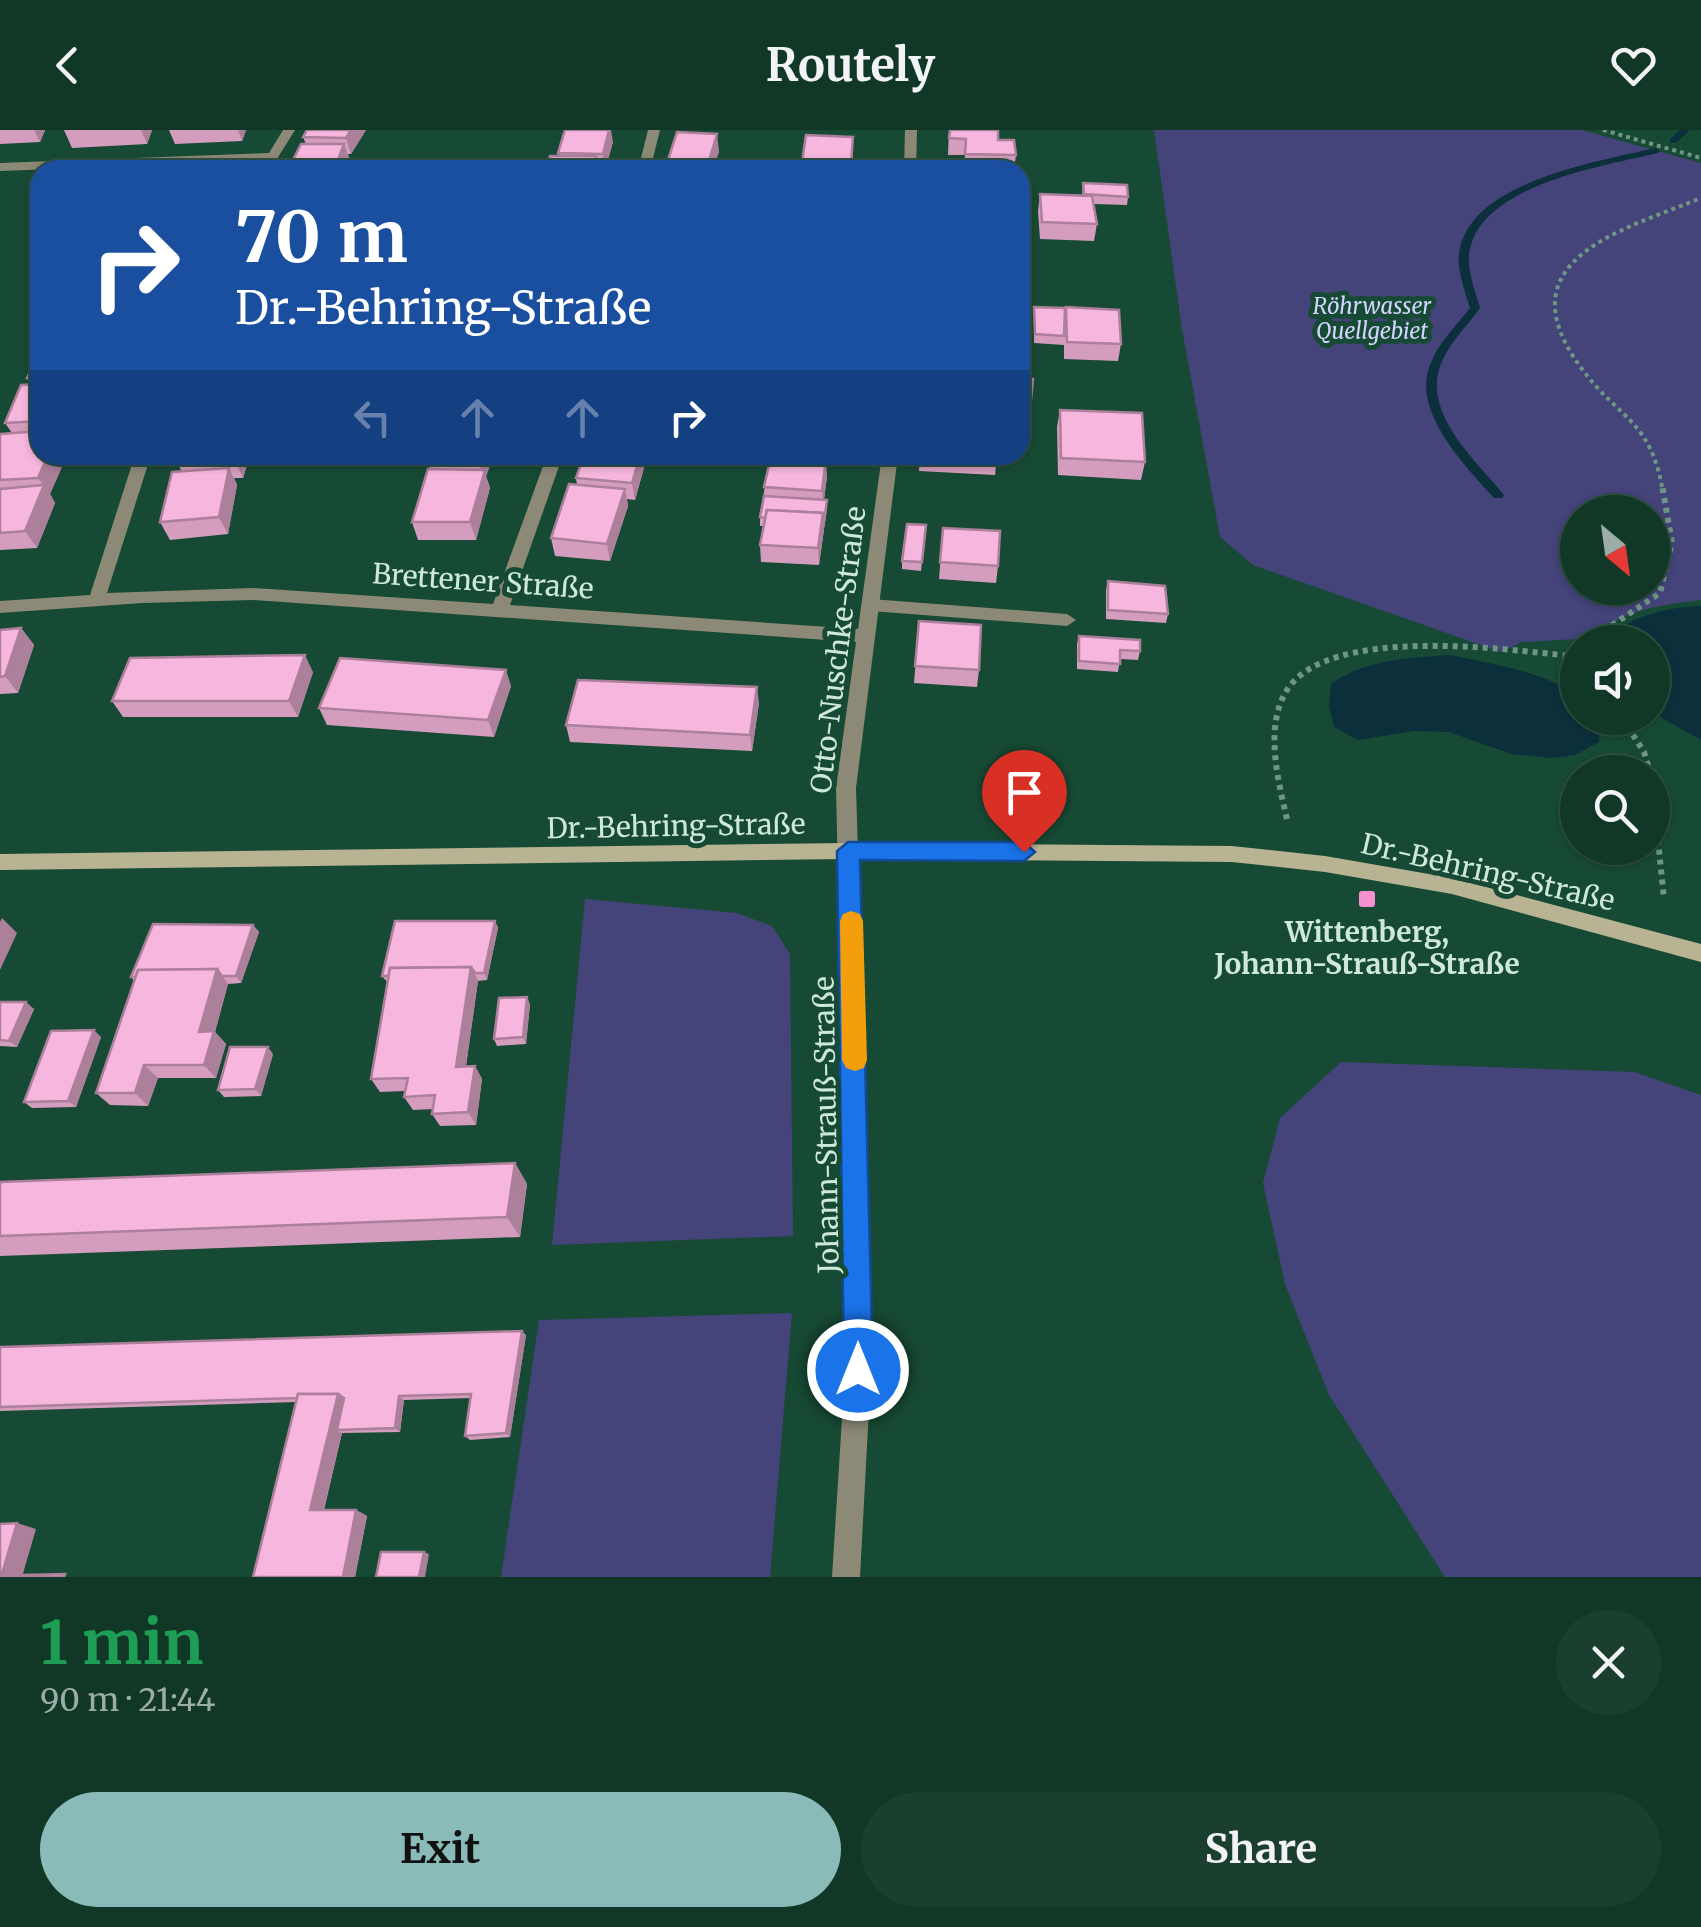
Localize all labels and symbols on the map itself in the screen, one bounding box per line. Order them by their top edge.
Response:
park label: Röhrwasser Quellgebiet [1313,292,1432,345]
north arrow [1560,495,1670,605]
street label: Otto-Nuschke-Straße [803,504,873,796]
street label: Brettener Straße [371,555,595,607]
pin [982,750,1067,853]
street label: Dr.-Behring-Straße [546,806,806,846]
street label: Dr.-Behring-Straße [1358,825,1618,919]
marker: Wittenberg, Johann-Strauß-Straße [1356,888,1378,910]
place label: Wittenberg, Johann-Strauß-Straße [1213,914,1520,982]
street label: Johann-Strauß-Straße [805,976,847,1275]
position arrow [806,1318,910,1422]

